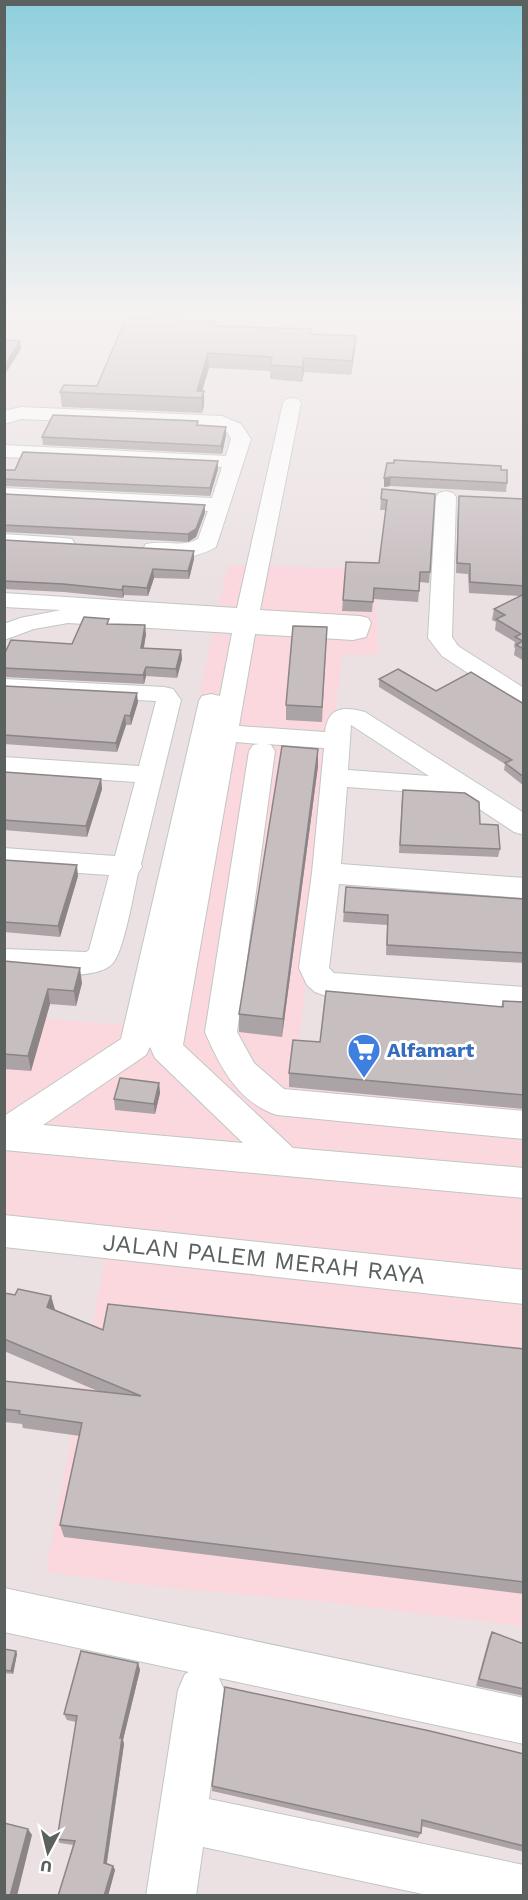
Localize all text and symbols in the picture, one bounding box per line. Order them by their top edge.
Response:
supermarket icon: Alfamart [346,1032,382,1079]
place label: Alfamart [387,1038,474,1062]
street label: JALAN PALEM MERAH RAYA [101,1228,427,1290]
north arrow [18,1822,78,1882]
text: U [39,1856,53,1877]

